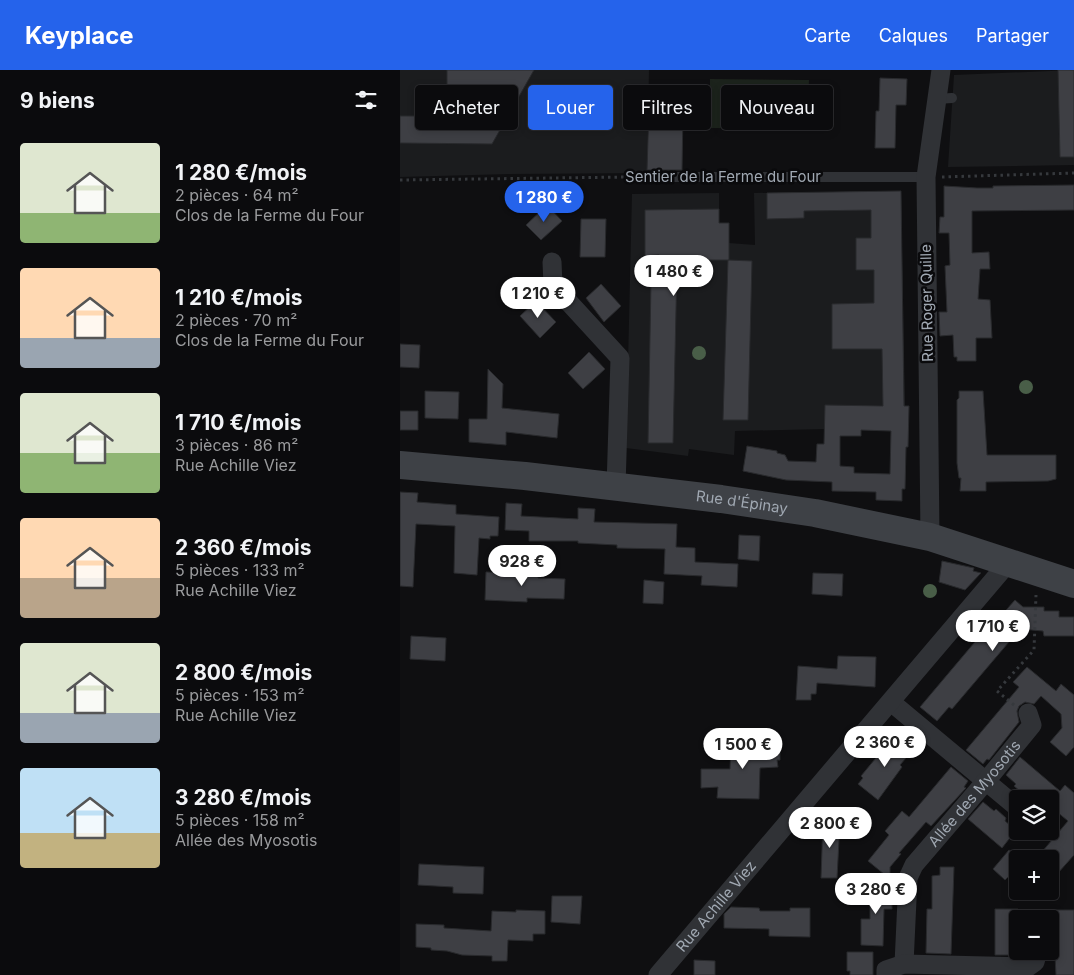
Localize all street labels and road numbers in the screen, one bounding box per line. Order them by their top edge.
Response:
street label: Sentier de la Ferme du Four [625,167,821,186]
street label: Rue Roger Quille [916,244,937,362]
street label: Rue d'Épinay [695,486,790,518]
street label: Allée des Myosotis [924,736,1025,851]
street label: Rue Achille Viez [672,856,760,956]

